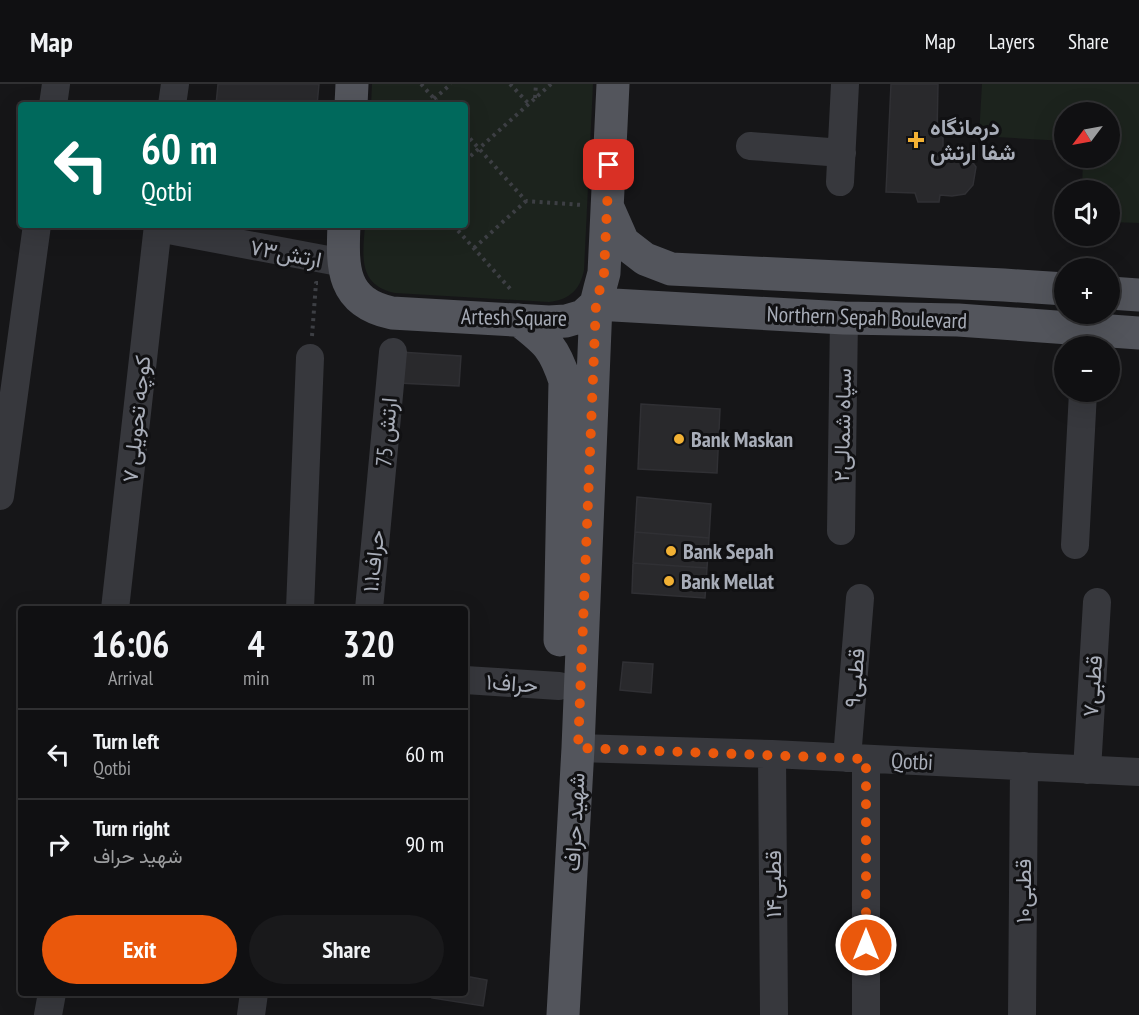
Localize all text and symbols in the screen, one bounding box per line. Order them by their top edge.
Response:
text: Map [30,23,73,60]
text: Map [925,28,956,55]
text: Layers [989,28,1035,55]
text: Share [1068,28,1109,55]
north arrow [1054,102,1120,168]
map controls [1054,102,1120,402]
place label: درمانگاه شفا ارتش [930,113,1016,166]
text: 60 m [141,121,218,176]
icon: left [42,126,120,204]
marker: درمانگاه شفا ارتش [907,131,925,149]
pin [583,139,634,190]
icon: arrive [592,148,625,181]
text: Qotbi [141,174,193,208]
button: sound [1054,180,1120,246]
street label: ارتش۷۳ [248,232,324,274]
button: + [1054,258,1120,324]
street label: Northern Sepah Boulevard [766,300,968,334]
street label: Artesh Square [461,302,567,332]
button: − [1054,336,1120,402]
street label: کوچه تحویلی ۷ [115,354,158,484]
street label: سپاه شمالی۲ [827,368,858,482]
street label: 75 ارتش [369,396,403,468]
place label: Bank Maskan [691,425,793,453]
marker: Bank Maskan [672,432,686,446]
street label: حراف۱.۱ [356,528,390,594]
place label: Bank Sepah [683,537,774,565]
marker: Bank Sepah [664,544,678,558]
place label: Bank Mellat [681,567,775,595]
marker: Bank Mellat [662,574,676,588]
text: 16:06 [92,620,169,667]
text: 4 [247,620,265,667]
text: 320 [343,620,394,667]
street label: قطبی۹ [837,647,871,709]
street label: قطبی۷ [1076,654,1108,718]
text: Arrival [108,665,153,691]
text: min [243,665,269,691]
text: m [362,665,375,691]
street label: حراف۱ [485,667,539,699]
text: Turn left [93,727,159,755]
icon: left [42,738,75,771]
text: 60 m [405,740,444,768]
street label: Qotbi [890,746,934,776]
text: Qotbi [93,755,131,781]
street label: شهید حراف [557,772,591,872]
text: Turn right [93,814,170,842]
icon: right [42,828,75,861]
text: 90 m [405,830,444,858]
text: شهید حراف [93,843,183,869]
street label: قطبی۱۴ [759,850,787,918]
street label: قطبی۱۰ [1009,859,1037,923]
position arrow [834,913,898,977]
button: Exit [42,915,237,984]
button: Share [249,915,444,984]

